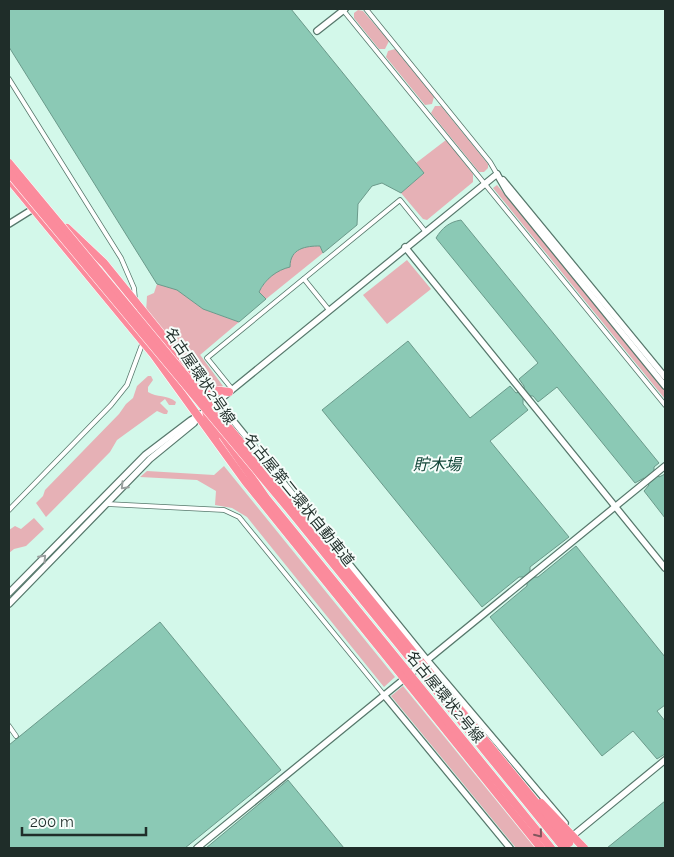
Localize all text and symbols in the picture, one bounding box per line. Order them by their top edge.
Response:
street label: 名古屋環状2号線 [161,324,239,428]
street label: 名古屋第二環状自動車道 [240,430,358,570]
water label: 貯木場 [413,455,463,474]
one-way arrow [121,480,130,489]
one-way arrow [37,555,46,564]
street label: 名古屋環状2号線 [403,647,487,747]
scale bar [22,804,146,836]
text: 200 m [30,813,74,831]
one-way arrow [534,828,542,837]

